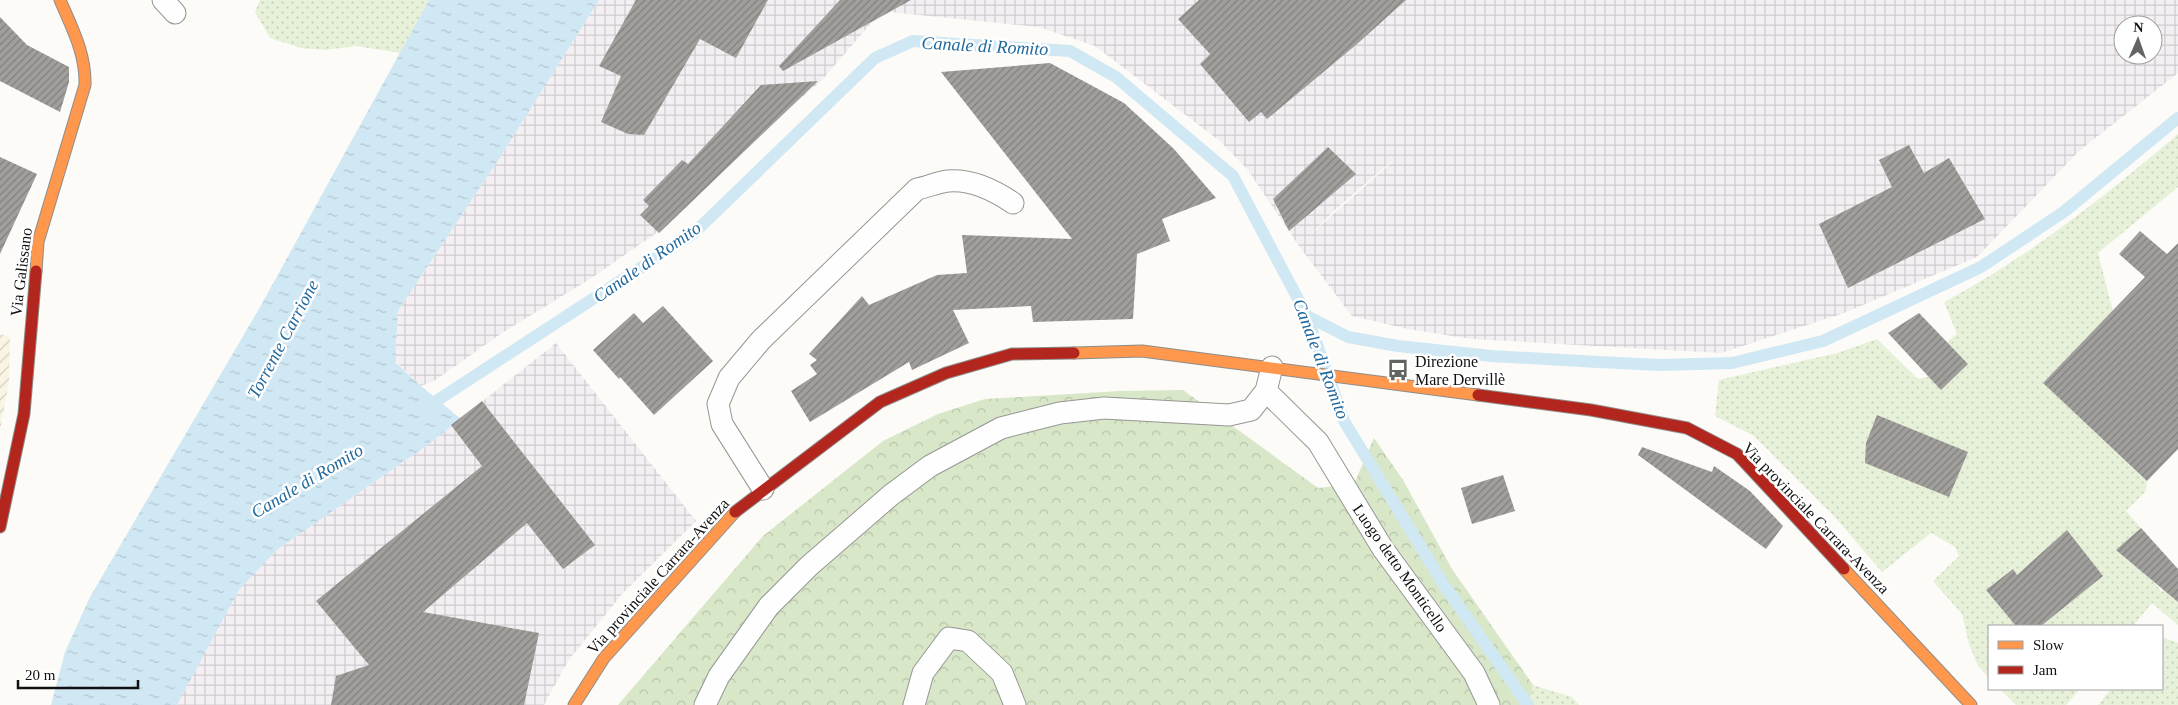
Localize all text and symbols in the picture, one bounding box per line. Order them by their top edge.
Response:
north arrow [2113,15,2163,65]
text: N [2133,20,2144,35]
water label: Canale di Romito [921,33,1049,59]
water label: Canale di Romito [589,217,705,307]
street label: Via Galissano [7,227,35,317]
water label: Torrente Carrione [243,276,323,402]
water label: Canale di Romito [1289,296,1353,422]
place label: Direzione Mare Dervillè [1415,353,1505,388]
bus stop icon: Direzione Mare Dervillè [1385,357,1411,383]
street label: Via provinciale Carrara-Avenza [1739,439,1893,598]
water label: Canale di Romito [247,440,367,522]
street label: Via provinciale Carrara-Avenza [584,495,733,658]
street label: Luogo detto Monticello [1349,501,1451,636]
legend [1988,625,2163,690]
text: Slow [2033,637,2064,653]
scale bar [18,658,138,690]
text: Jam [2033,662,2057,678]
text: 20 m [25,667,56,683]

